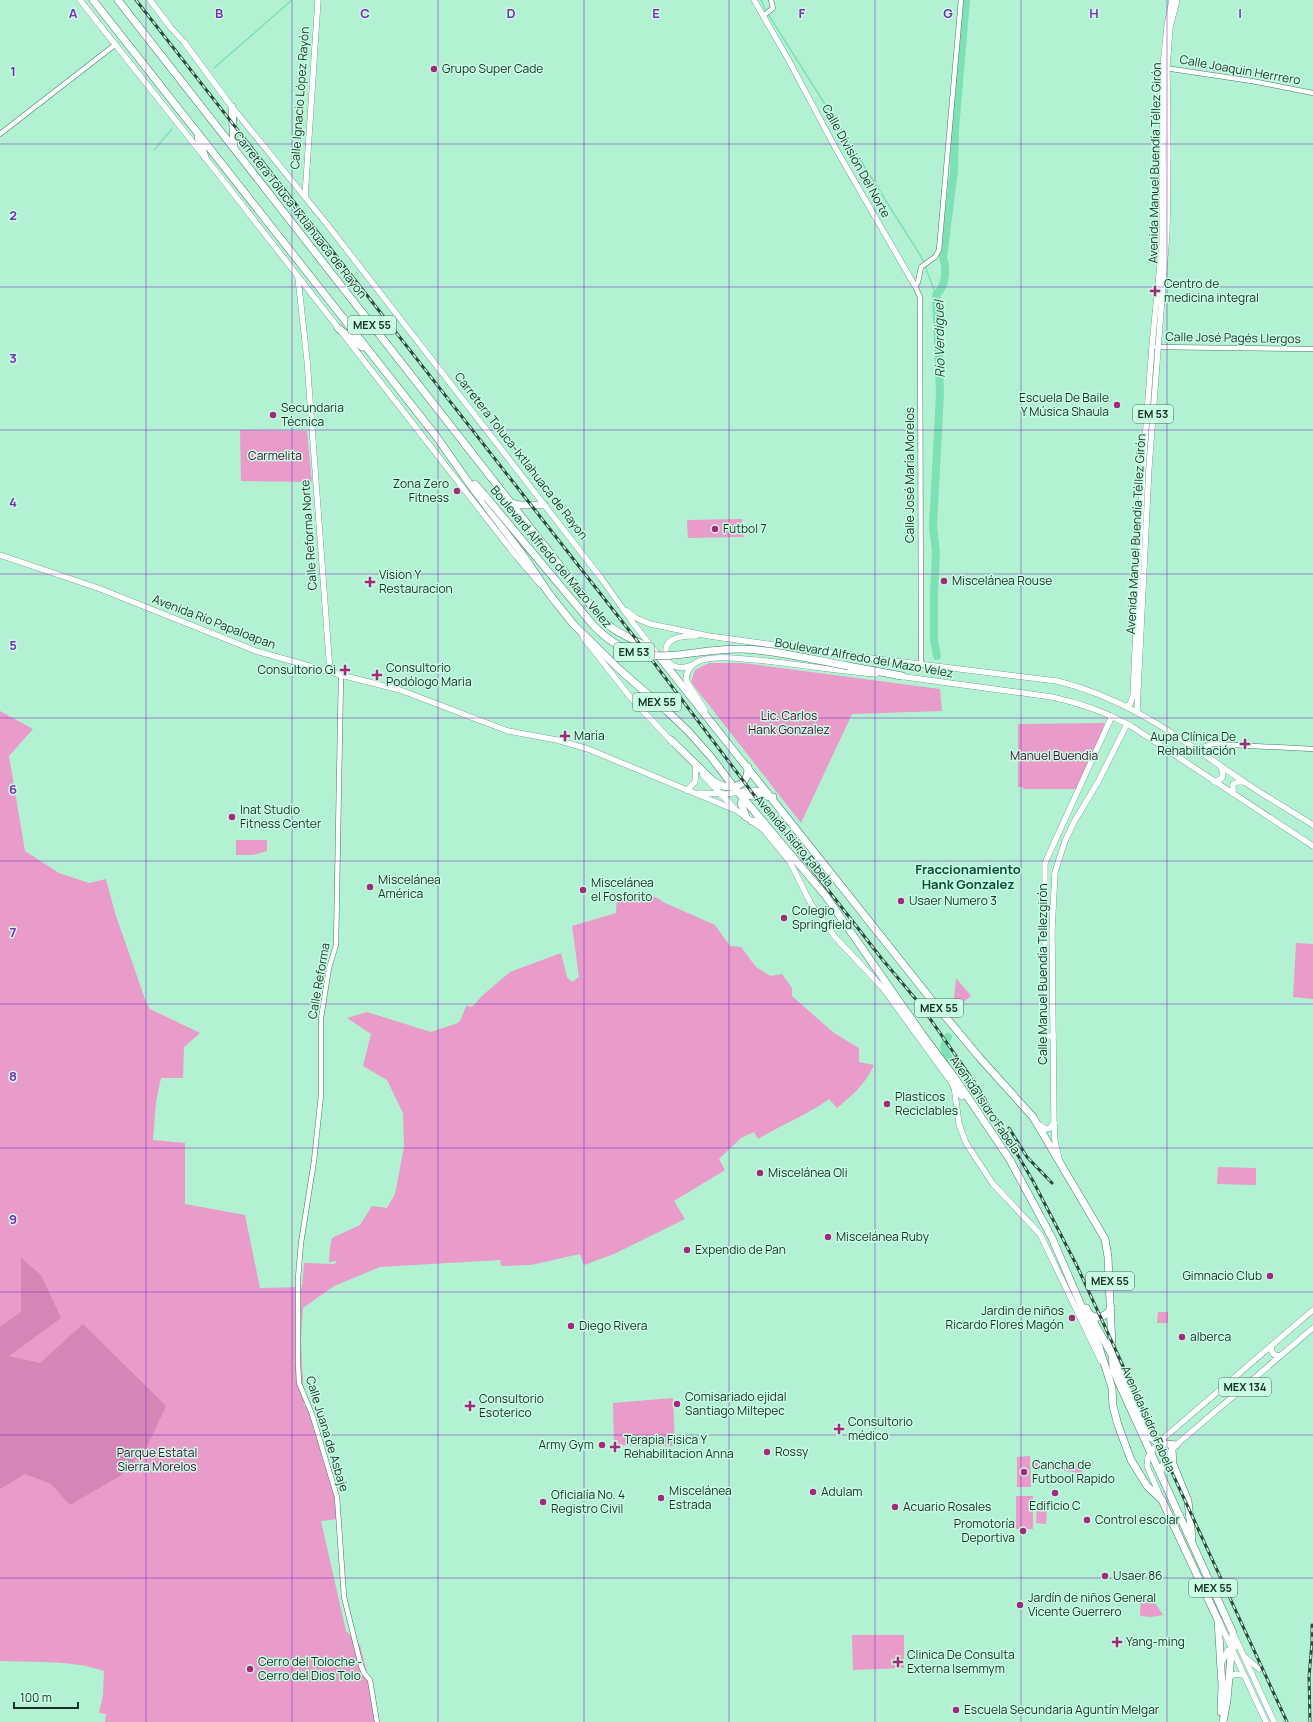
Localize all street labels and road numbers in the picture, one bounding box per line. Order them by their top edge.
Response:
street label: Calle Ignacio López Rayón [286,26,313,170]
street label: Calle Joaquin Herrrero [1178,50,1302,89]
street label: Avenida Manuel Buendía Téllez Girón [1144,62,1165,264]
street label: Calle División Del Norte [818,101,895,221]
street label: Carretera Toluca-Ixtlahuaca de Rayon [230,128,371,302]
road number: MEX 55 [348,316,396,334]
street label: Calle José Pagés Llergos [1165,328,1301,347]
street label: Carretera Toluca-Ixtlahuaca de Rayon [451,369,592,543]
road number: EM 53 [1133,405,1173,423]
street label: Calle José María Morelos [901,407,918,543]
street label: Avenida Manuel Buendía Téllez Girón [1122,433,1149,635]
street label: Calle Reforma Norte [296,479,321,591]
street label: Boulevard Alfredo del Mazo Velez [487,482,616,631]
street label: Avenida Río Papaloapan [150,590,278,653]
street label: Boulevard Alfredo del Mazo Velez [774,633,955,682]
road number: EM 53 [614,643,654,661]
road number: MEX 55 [633,693,681,711]
street label: Avenida Isidro Fabela [751,791,838,890]
street label: Calle Manuel Buendía Tellezgirón [1034,883,1051,1065]
street label: Calle Reforma [303,941,334,1020]
road number: MEX 55 [915,999,963,1017]
street label: Avenida Isidro Fabela [946,1052,1025,1157]
road number: MEX 55 [1086,1272,1134,1290]
street label: Avenida Isidro Fabela [1117,1363,1180,1475]
street label: Calle Juana de Asbaje [302,1374,353,1494]
road number: MEX 134 [1219,1378,1271,1396]
road number: MEX 55 [1189,1579,1237,1597]

